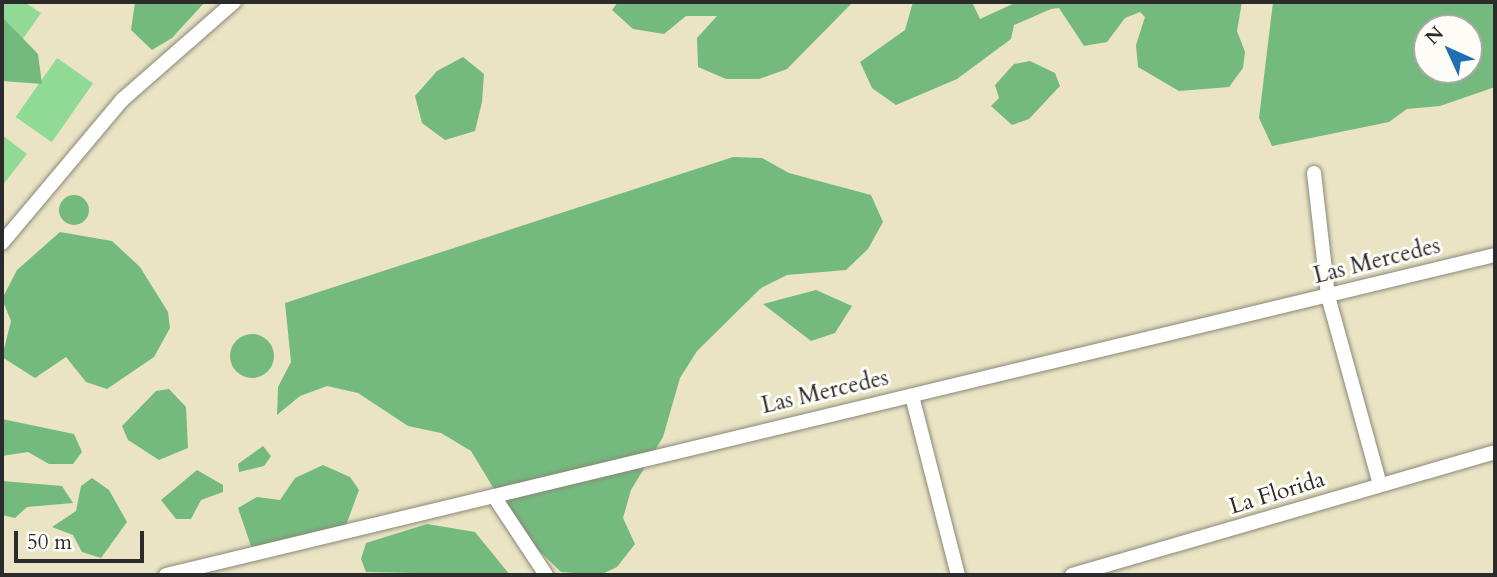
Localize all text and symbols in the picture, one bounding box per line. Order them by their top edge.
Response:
north arrow [1413,14,1483,84]
text: N [1420,21,1450,51]
street label: Las Mercedes [1311,232,1443,290]
street label: Las Mercedes [759,364,891,420]
street label: La Florida [1226,465,1328,521]
scale bar [18,518,147,562]
text: 50 m [27,528,72,557]

